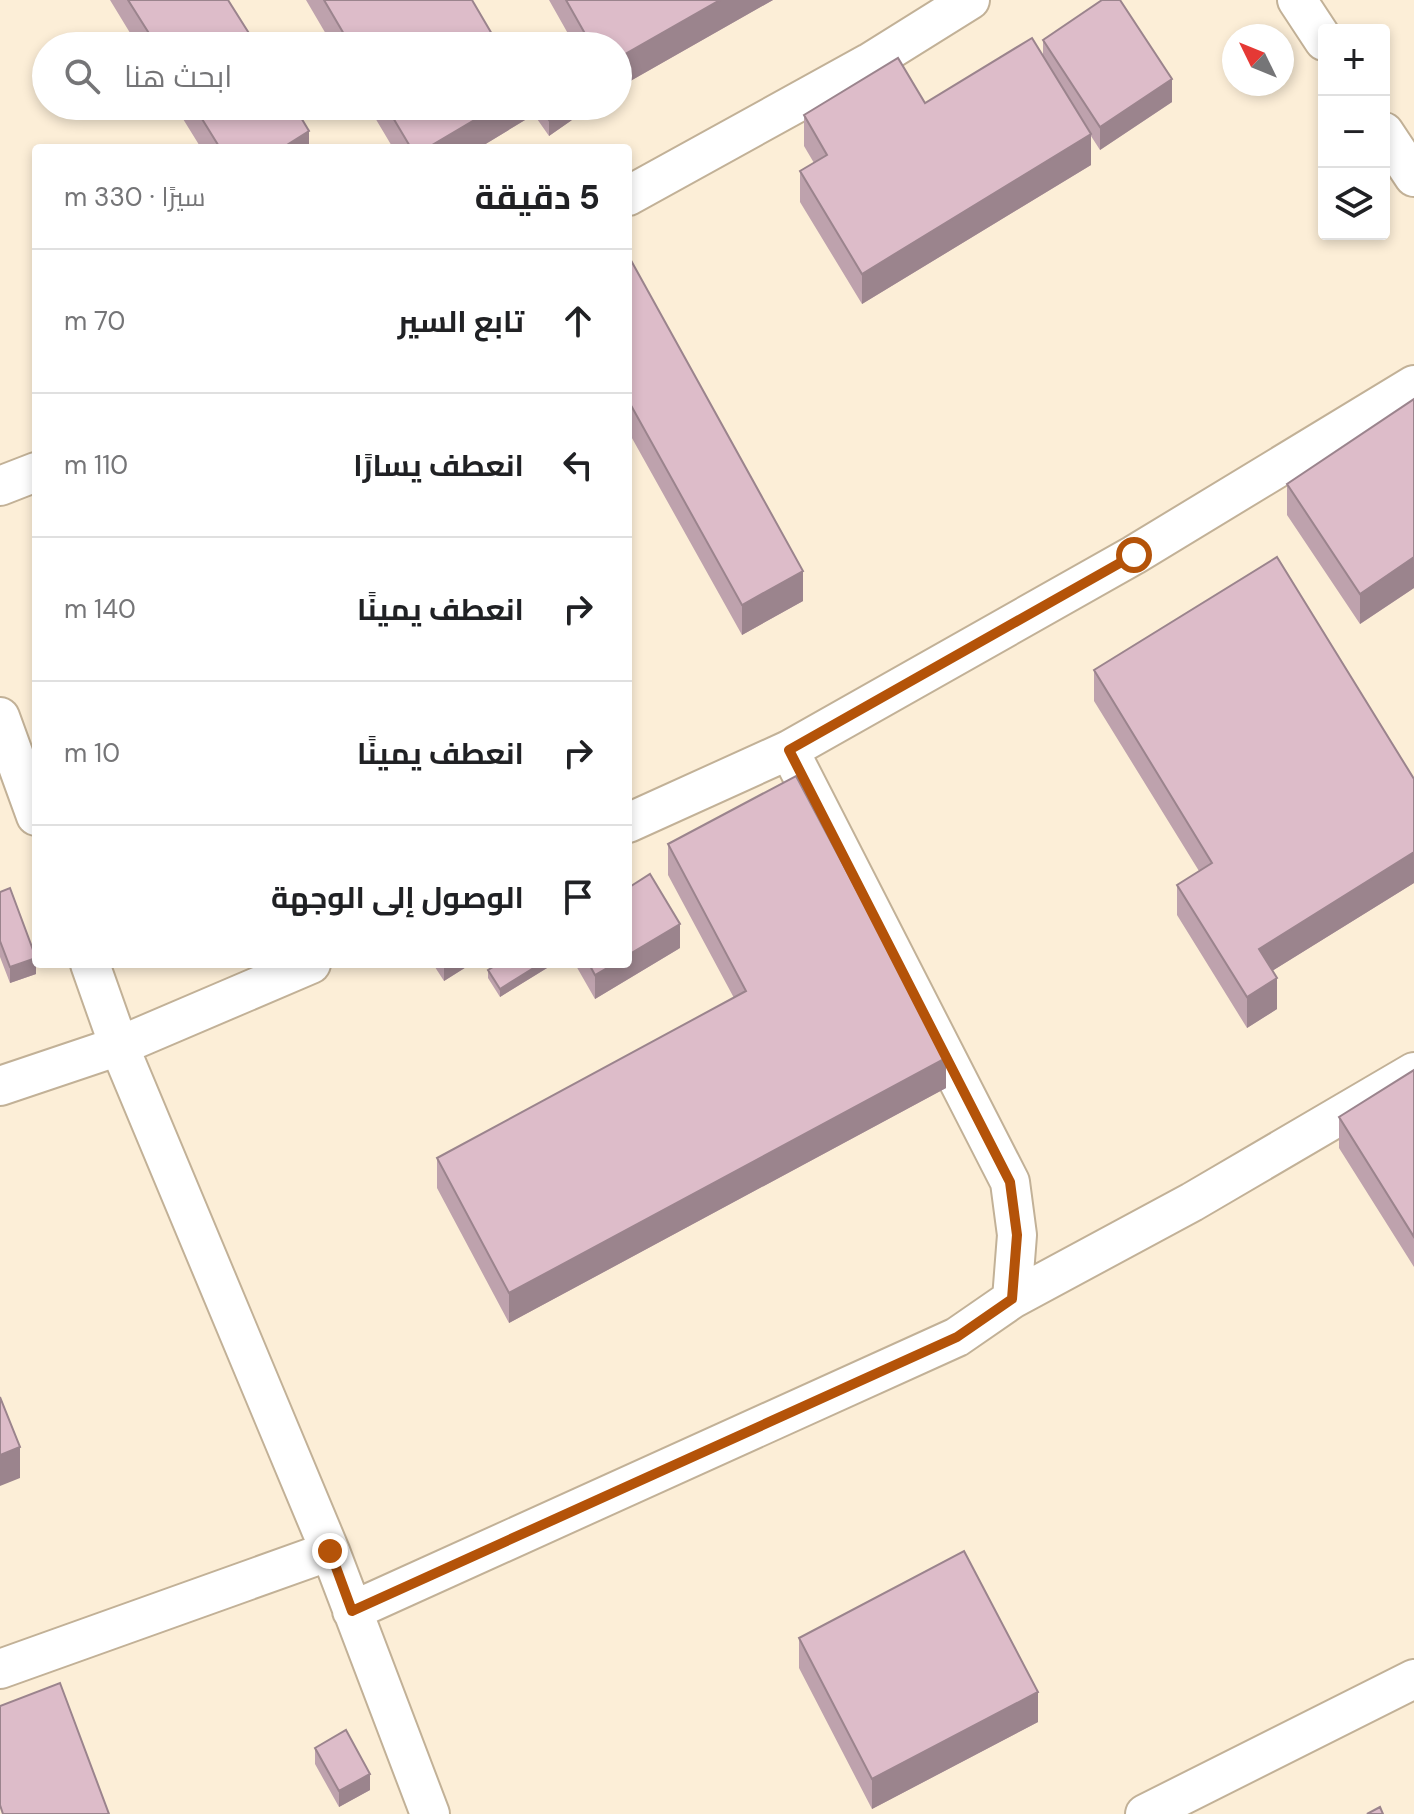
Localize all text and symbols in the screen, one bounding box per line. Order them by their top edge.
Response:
north arrow [1222,24,1294,96]
map controls [1318,24,1390,240]
button: + [1318,24,1390,96]
search box [32,32,632,120]
icon: search [60,54,104,98]
text: ابحث هنا [124,57,232,96]
button: − [1318,96,1390,168]
button: layers [1318,168,1390,240]
text: 5 دقيقة [475,175,600,220]
text: سيرًا · 330 m [64,180,206,214]
icon: ahead [556,299,600,343]
text: تابع السير [398,302,524,341]
text: 70 m [64,304,125,338]
icon: left [556,443,600,487]
text: انعطف يسارًا [353,446,524,485]
text: 110 m [64,448,128,482]
route start [1116,537,1152,573]
icon: right [556,587,600,631]
text: انعطف يمينًا [357,590,524,629]
text: 140 m [64,592,136,626]
icon: right [556,731,600,775]
text: انعطف يمينًا [357,734,524,773]
text: 10 m [64,736,120,770]
icon: arrive [556,875,600,919]
text: الوصول إلى الوجهة [271,878,524,917]
route end [312,1533,348,1569]

